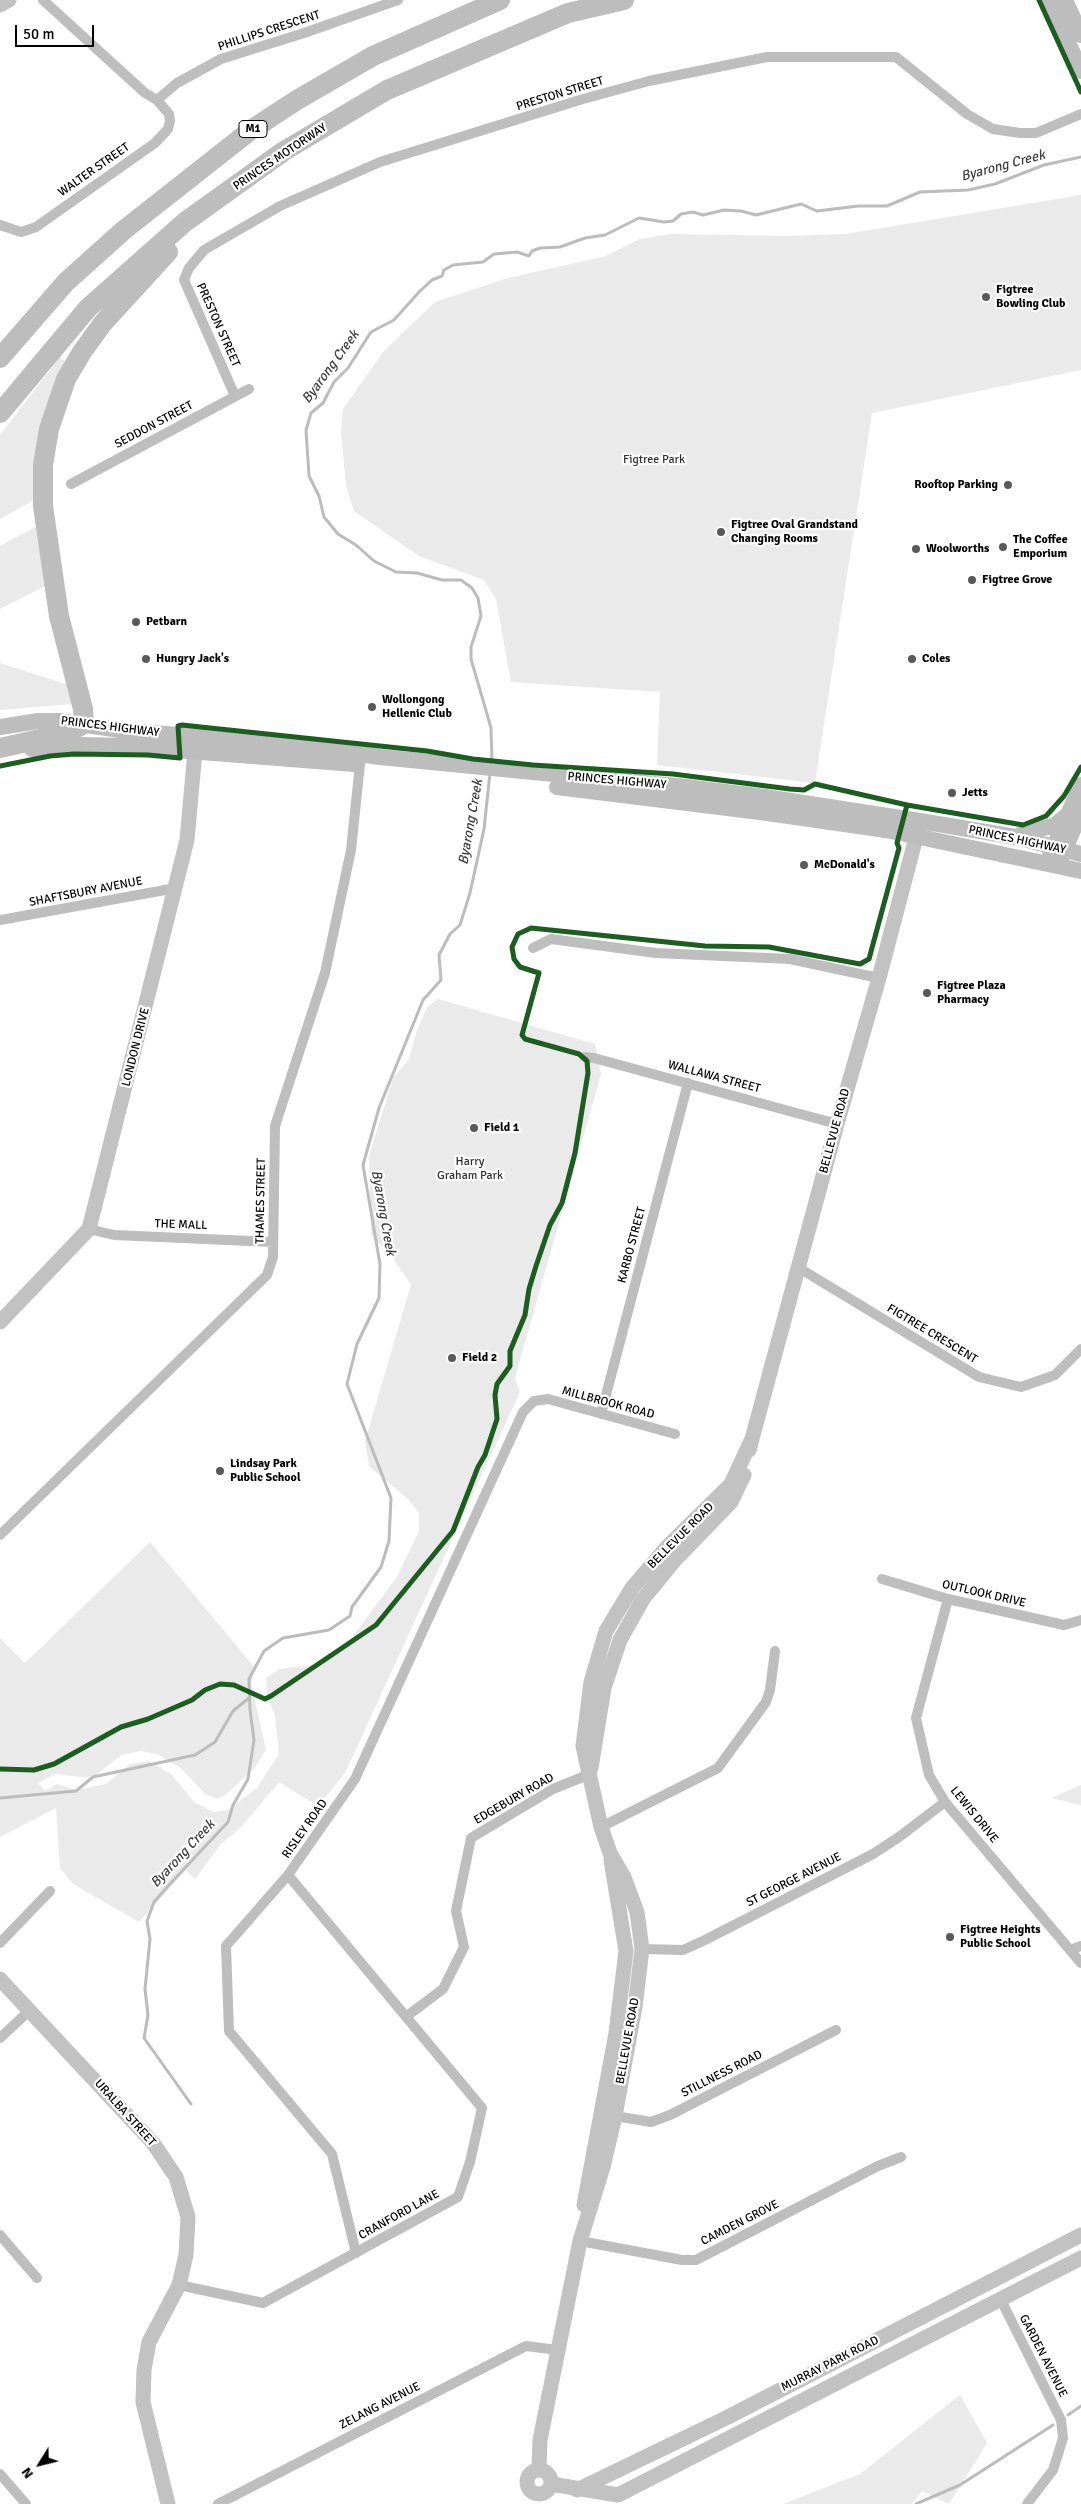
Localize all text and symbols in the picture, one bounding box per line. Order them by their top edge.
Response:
street label: PHILLIPS CRESCENT [216,8,322,54]
scale bar [18,15,96,47]
text: 50 m [23,25,54,43]
street label: PRESTON STREET [515,74,605,114]
street label: PRINCES MOTORWAY [231,120,329,194]
road number: M1 [239,120,267,138]
street label: WALTER STREET [56,140,132,200]
water label: Byarong Creek [959,147,1047,185]
street label: PRESTON STREET [193,281,243,369]
place label: Figtree Bowling Club [996,283,1065,311]
marker: Figtree Bowling Club [980,291,992,303]
water label: Byarong Creek [299,327,363,407]
street label: SEDDON STREET [112,398,196,452]
park label: Figtree Park [623,453,685,467]
place label: Rooftop Parking [914,478,998,492]
marker: Rooftop Parking [1002,479,1014,491]
place label: Figtree Oval Grandstand Changing Rooms [731,518,858,546]
marker: Figtree Oval Grandstand Changing Rooms [715,526,727,538]
place label: The Coffee Emporium [1013,533,1068,561]
marker: The Coffee Emporium [997,541,1009,553]
place label: Woolworths [926,542,989,556]
marker: Woolworths [910,543,922,555]
place label: Figtree Grove [982,573,1052,587]
marker: Figtree Grove [966,574,978,586]
place label: Petbarn [146,615,187,629]
marker: Petbarn [130,616,142,628]
place label: Hungry Jack's [156,652,229,666]
place label: Coles [922,652,950,666]
marker: Hungry Jack's [140,653,152,665]
marker: Coles [906,653,918,665]
place label: Wollongong Hellenic Club [382,693,452,721]
marker: Wollongong Hellenic Club [366,701,378,713]
street label: PRINCES HIGHWAY [60,714,160,740]
street label: PRINCES HIGHWAY [567,770,667,792]
water label: Byarong Creek [455,778,487,866]
place label: Jetts [962,786,988,800]
marker: Jetts [946,787,958,799]
street label: PRINCES HIGHWAY [967,823,1067,857]
place label: McDonald's [814,858,875,872]
marker: McDonald's [798,859,810,871]
street label: SHAFTSBURY AVENUE [28,874,144,910]
place label: Figtree Plaza Pharmacy [937,979,1006,1007]
marker: Figtree Plaza Pharmacy [921,987,933,999]
street label: LONDON DRIVE [119,1006,153,1088]
street label: WALLAWA STREET [666,1058,762,1096]
street label: BELLEVUE ROAD [817,1087,853,1175]
place label: Field 1 [484,1121,519,1135]
marker: Field 1 [468,1122,480,1134]
park label: Harry Graham Park [437,1155,503,1183]
street label: THAMES STREET [253,1158,269,1244]
water label: Byarong Creek [367,1169,399,1257]
street label: KARBO STREET [615,1205,649,1285]
street label: THE MALL [154,1217,208,1233]
street label: FIGTREE CRESCENT [884,1301,980,1367]
place label: Field 2 [462,1351,497,1365]
marker: Field 2 [446,1352,458,1364]
street label: MILLBROOK ROAD [560,1384,656,1422]
place label: Lindsay Park Public School [230,1457,301,1485]
marker: Lindsay Park Public School [214,1465,226,1477]
street label: BELLEVUE ROAD [645,1500,717,1572]
street label: OUTLOOK DRIVE [941,1577,1027,1611]
street label: EDGEBURY ROAD [471,1770,557,1828]
street label: LEWIS DRIVE [947,1784,1001,1846]
street label: RISLEY ROAD [279,1797,331,1861]
water label: Byarong Creek [147,1817,219,1891]
street label: ST GEORGE AVENUE [744,1850,844,1910]
place label: Figtree Heights Public School [960,1923,1041,1951]
marker: Figtree Heights Public School [944,1931,956,1943]
street label: BELLEVUE ROAD [613,1997,643,2085]
street label: STILLNESS ROAD [679,2047,765,2101]
street label: URALBA STREET [91,2077,159,2149]
street label: CRANFORD LANE [356,2187,442,2243]
street label: CAMDEN GROVE [699,2197,781,2249]
street label: GARDEN AVENUE [1016,2312,1070,2400]
street label: MURRAY PARK ROAD [779,2333,881,2395]
street label: ZELANG AVENUE [337,2379,423,2433]
north arrow [15,2439,65,2489]
text: N [18,2464,37,2482]

